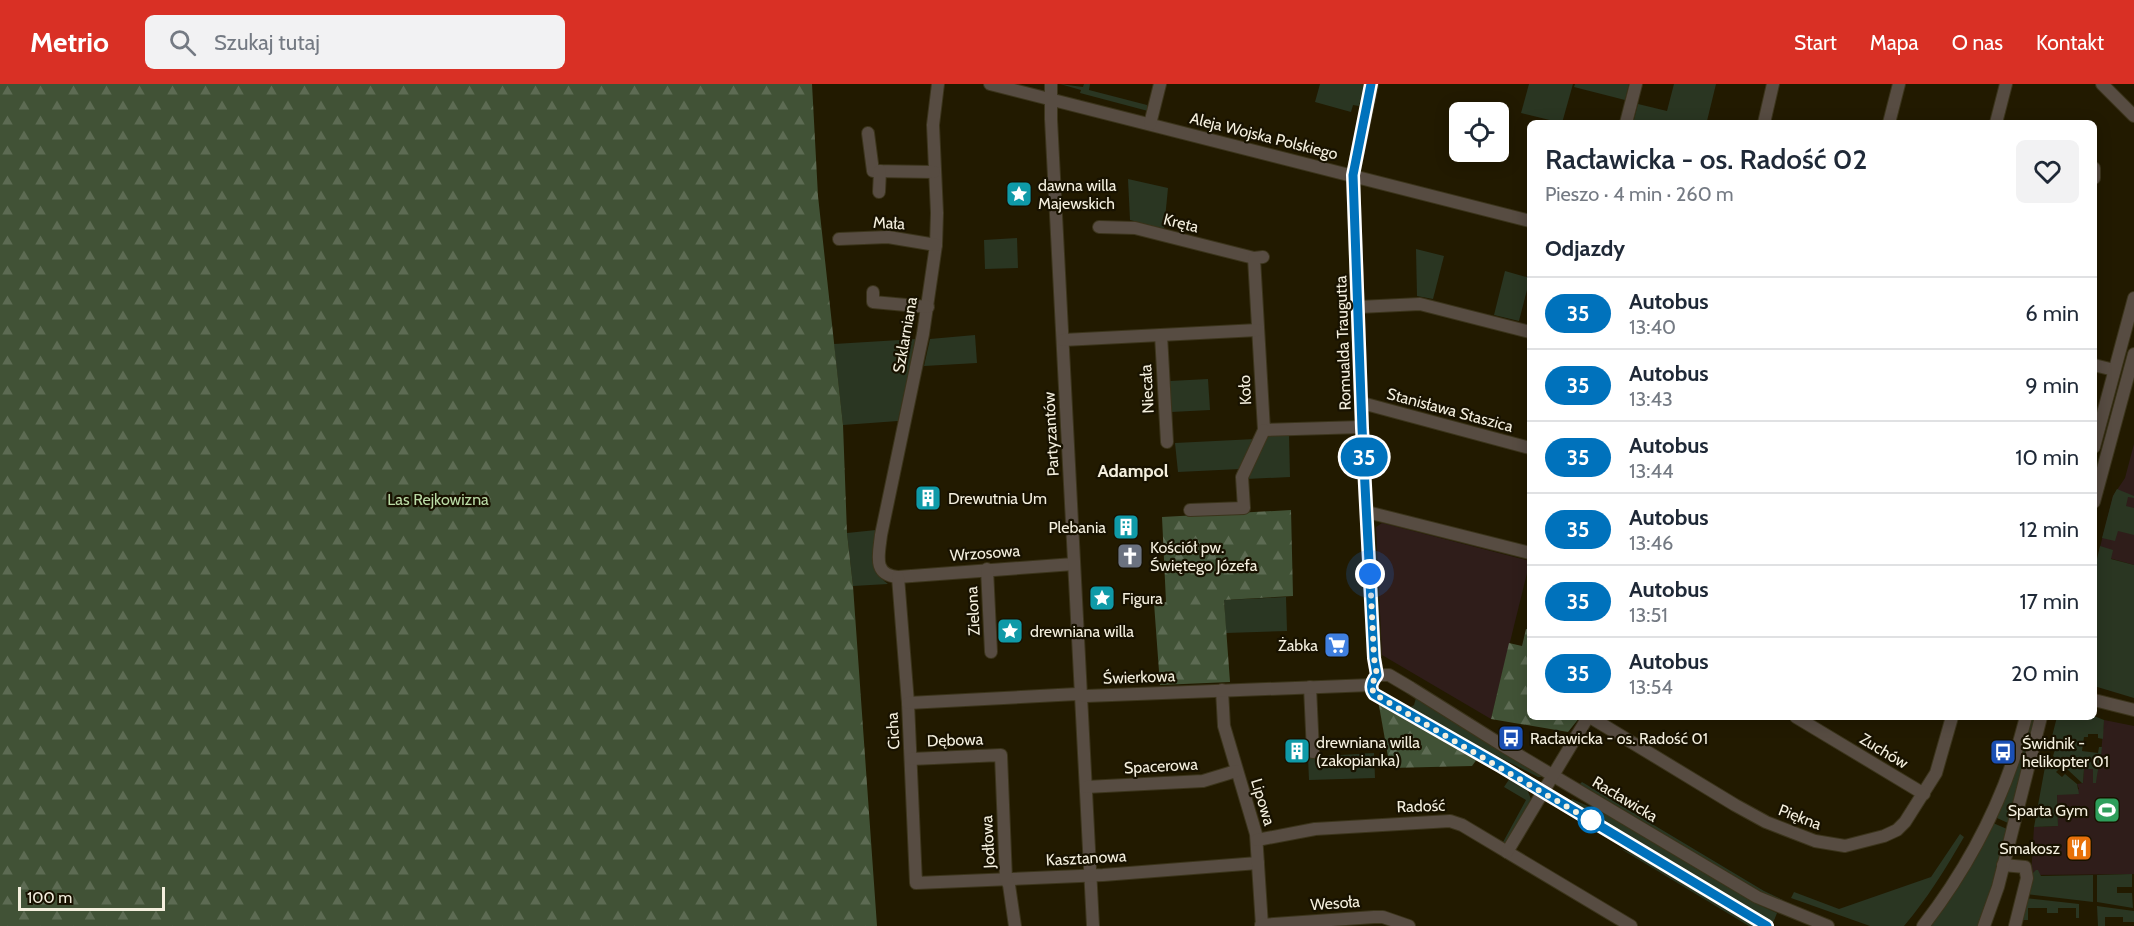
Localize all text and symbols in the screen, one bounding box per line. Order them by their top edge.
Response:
search box [145,15,565,69]
text: Metrio [30,25,109,59]
icon: search [166,26,199,59]
text: Szukaj tutaj [214,29,320,56]
text: Start [1794,30,1837,55]
text: Mapa [1870,30,1919,55]
text: O nas [1952,30,2003,55]
text: Kontakt [2036,30,2104,55]
map controls [1449,102,1509,162]
button: locate [1449,102,1509,162]
street label: Aleja Wojska Polskiego [1188,108,1340,164]
button: heart [2016,140,2079,203]
text: Racławicka - os. Radość 02 [1545,142,1867,176]
place label: dawna willa Majewskich [1038,176,1117,213]
place icon: dawna willa Majewskich [1004,179,1034,209]
text: Pieszo · 4 min · 260 m [1545,182,1734,206]
street label: Kręta [1162,210,1201,237]
street label: Mała [873,213,906,233]
text: Odjazdy [1545,235,1625,262]
street label: Romualda Traugutta [1331,275,1355,411]
text: Autobus [1629,288,1709,315]
street label: Szklarniana [889,295,921,375]
text: 6 min [2025,300,2079,327]
text: 35 [1567,301,1589,326]
text: 13:40 [1629,315,1676,339]
text: Autobus [1629,360,1709,387]
street label: Niecała [1136,364,1158,414]
text: 9 min [2025,372,2079,399]
text: 35 [1567,373,1589,398]
street label: Koło [1235,374,1255,405]
street label: Stanisława Staszica [1385,384,1515,436]
text: 13:43 [1629,387,1673,411]
street label: Partyzantów [1039,391,1063,477]
text: Autobus [1629,432,1709,459]
line badge: 35 [1337,438,1391,476]
text: 10 min [2015,444,2079,471]
text: 35 [1353,445,1375,470]
text: 35 [1567,445,1589,470]
text: 13:44 [1629,459,1674,483]
district label: Adampol [1097,460,1169,482]
building icon: Drewutnia Um [913,483,943,513]
place label: Drewutnia Um [948,489,1047,508]
park label: Las Rejkowizna [387,490,489,509]
text: Autobus [1629,504,1709,531]
building icon: Plebania [1111,512,1141,542]
text: 12 min [2019,516,2079,543]
text: 35 [1567,517,1589,542]
place label: Plebania [1048,518,1106,537]
text: 13:46 [1629,531,1673,555]
place label: Kościół pw. Świętego Józefa [1150,538,1258,575]
street label: Wrzosowa [949,541,1021,565]
church icon: Kościół pw. Świętego Józefa [1115,541,1145,571]
your location [1355,559,1385,589]
text: Autobus [1629,576,1709,603]
place icon: Figura [1087,583,1117,613]
street label: Zielona [962,586,984,636]
text: 17 min [2020,588,2079,615]
place label: Figura [1122,589,1163,608]
text: 35 [1567,589,1589,614]
text: 13:51 [1629,603,1668,627]
place icon: drewniana willa [995,616,1025,646]
place label: drewniana willa [1030,622,1134,641]
supermarket icon: Żabka [1322,630,1352,660]
place label: Żabka [1278,636,1318,655]
text: Autobus [1629,648,1709,675]
text: 20 min [2011,660,2079,687]
text: 35 [1567,661,1589,686]
street label: Świerkowa [1103,666,1176,688]
text: 13:54 [1629,675,1673,699]
street label: Cicha [883,712,903,750]
bus stop icon: Racławicka - os. Radość 01 [1496,723,1526,753]
place label: Racławicka - os. Radość 01 [1530,729,1708,748]
street label: Zuchów [1856,729,1912,773]
street label: Dębowa [926,730,984,750]
place label: drewniana willa (zakopianka) [1316,733,1420,770]
place label: Świdnik - helikopter 01 [2022,734,2109,771]
building icon: drewniana willa (zakopianka) [1282,736,1312,766]
bus stop icon: Świdnik - helikopter 01 [1988,737,2018,767]
street label: Spacerowa [1124,755,1199,777]
street label: Racławicka [1589,772,1661,826]
street label: Lipowa [1247,776,1279,828]
sports icon: Sparta Gym [2092,795,2122,825]
street label: Radość [1396,796,1446,816]
street label: Piękna [1776,800,1824,834]
place label: Sparta Gym [2008,801,2088,820]
unlabelled marker [1578,807,1604,833]
street label: Jodłowa [977,815,999,870]
restaurant icon: Smakosz [2064,833,2094,863]
place label: Smakosz [1999,839,2060,858]
street label: Kasztanowa [1045,846,1127,870]
scale bar [18,884,165,912]
text: 100 m [27,888,72,907]
street label: Wesoła [1310,892,1361,914]

